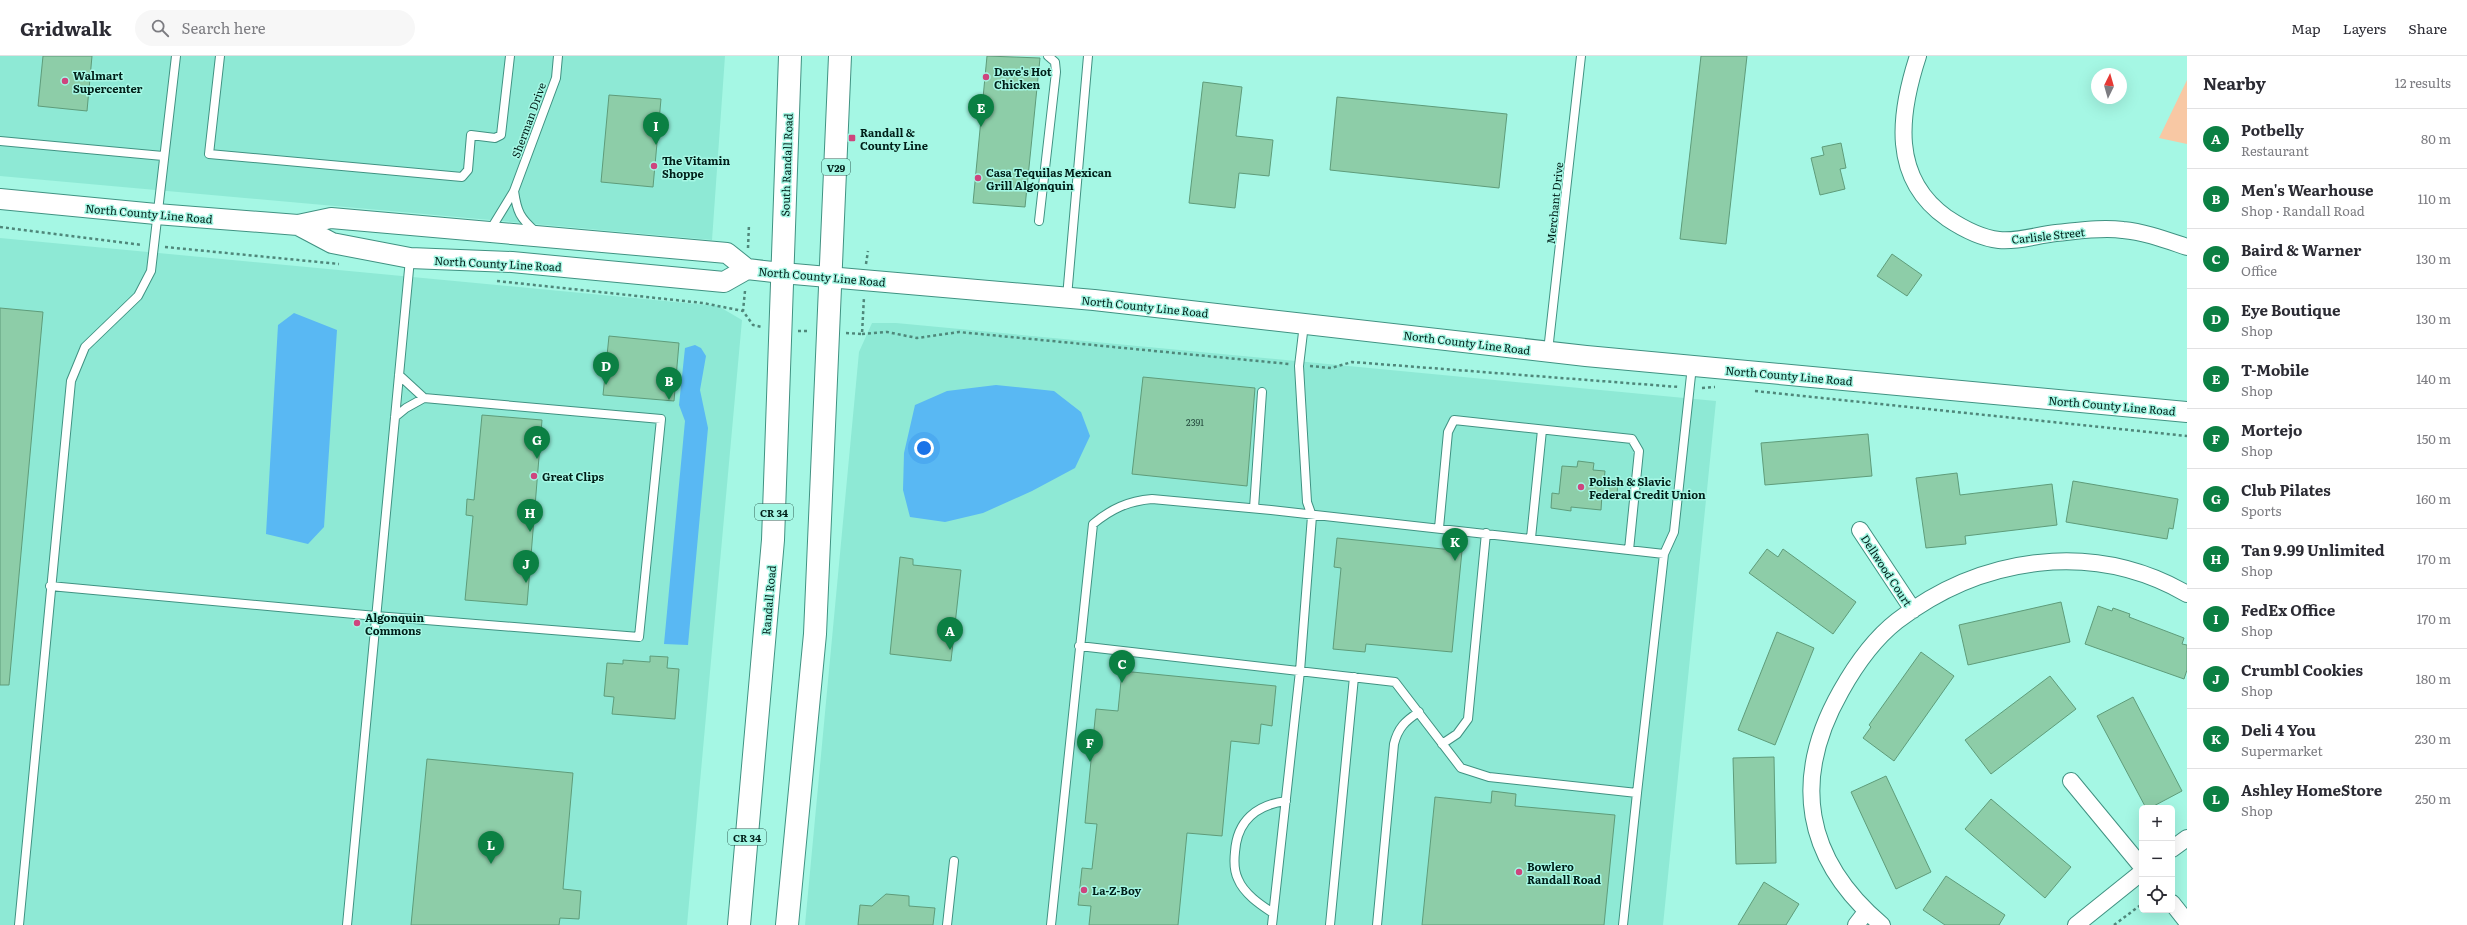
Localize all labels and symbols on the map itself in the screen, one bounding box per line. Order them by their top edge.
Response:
place label: Dave's Hot Chicken [994,63,1052,92]
place label: Walmart Supercenter [73,67,143,96]
north arrow [2091,68,2127,104]
marker: Dave's Hot Chicken [981,72,991,82]
marker: Walmart Supercenter [60,76,70,86]
street label: Sherman Drive [507,80,549,160]
pin: E [968,94,994,127]
pin: I [643,112,669,145]
street label: South Randall Road [776,113,796,217]
place label: Randall & County Line [860,124,928,153]
marker: Randall & County Line [847,133,857,143]
place label: The Vitamin Shoppe [662,152,730,181]
road number: V29 [822,159,850,175]
marker: The Vitamin Shoppe [649,161,659,171]
street label: Merchant Drive [1542,161,1566,245]
place label: Casa Tequilas Mexican Grill Algonquin [986,164,1112,193]
marker: Casa Tequilas Mexican Grill Algonquin [973,173,983,183]
street label: North County Line Road [85,199,213,227]
street label: Carlisle Street [2011,223,2086,247]
street label: North County Line Road [434,252,562,274]
street label: North County Line Road [758,262,886,290]
street label: North County Line Road [1081,291,1210,321]
street label: North County Line Road [1403,326,1532,358]
pin: D [593,352,619,385]
street label: North County Line Road [1725,361,1853,389]
pin: B [656,367,682,400]
street label: North County Line Road [2048,391,2176,419]
house number: 2391 [1186,415,1204,429]
pin: G [524,426,550,459]
your location [914,438,934,458]
place label: Great Clips [542,468,605,484]
marker: Great Clips [529,471,539,481]
place label: Polish & Slavic Federal Credit Union [1589,473,1706,502]
marker: Polish & Slavic Federal Credit Union [1576,482,1586,492]
pin: H [517,499,543,532]
road number: CR 34 [755,504,793,520]
pin: K [1442,528,1468,561]
street label: Dellwood Court [1858,531,1917,610]
pin: J [513,550,539,583]
street label: Randall Road [757,564,779,635]
place label: Algonquin Commons [365,609,424,638]
pin: A [937,617,963,650]
marker: Algonquin Commons [352,618,362,628]
pin: C [1109,650,1135,683]
pin: F [1077,729,1103,762]
road number: CR 34 [728,829,766,845]
pin: L [478,831,504,864]
place label: Bowlero Randall Road [1527,858,1601,887]
marker: Bowlero Randall Road [1514,867,1524,877]
place label: La-Z-Boy [1092,882,1142,898]
marker: La-Z-Boy [1079,885,1089,895]

